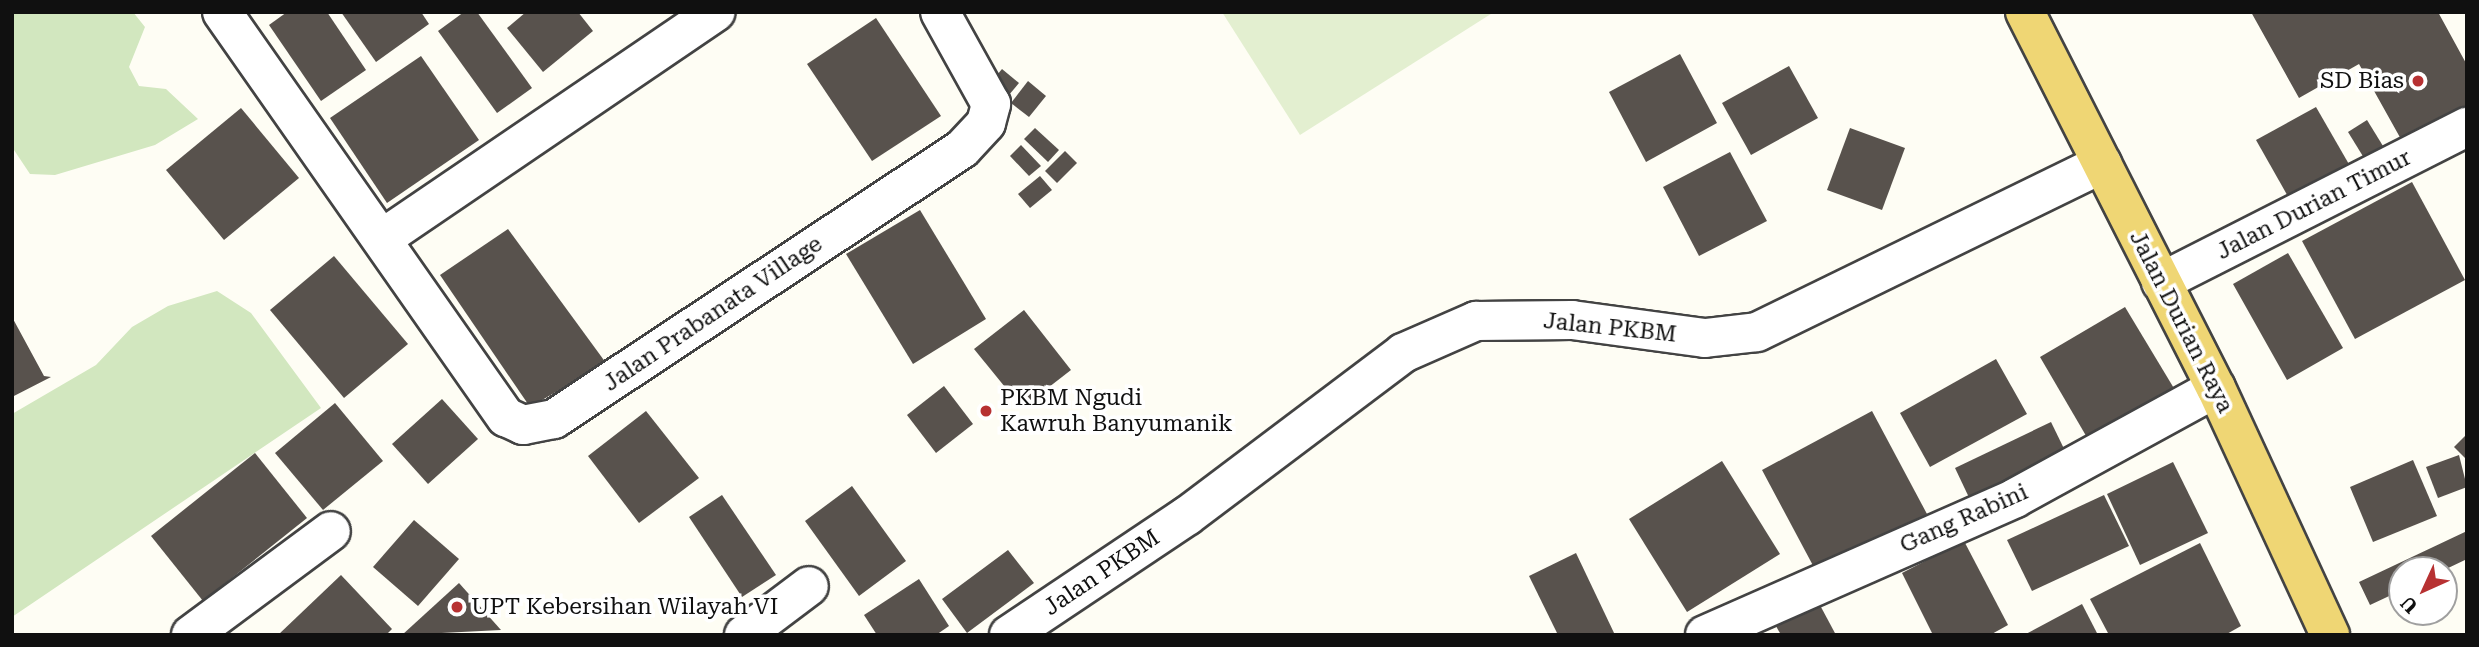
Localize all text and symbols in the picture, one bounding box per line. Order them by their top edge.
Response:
place label: SD Bias [2320,67,2404,95]
marker: SD Bias [2410,73,2426,89]
street label: Jalan Durian Timur [2212,144,2416,266]
street label: Jalan Durian Raya [2123,226,2239,418]
street label: Jalan Prabanata Village [598,230,828,398]
street label: Jalan PKBM [1542,307,1678,349]
place label: PKBM Ngudi Kawruh Banyumanik [1000,384,1233,438]
marker: PKBM Ngudi Kawruh Banyumanik [978,403,994,419]
street label: Gang Rabini [1896,479,2032,559]
street label: Jalan PKBM [1039,524,1165,622]
north arrow [2388,556,2458,626]
text: U [2396,591,2423,618]
place label: UPT Kebersihan Wilayah VI [471,593,778,621]
marker: UPT Kebersihan Wilayah VI [449,599,465,615]

